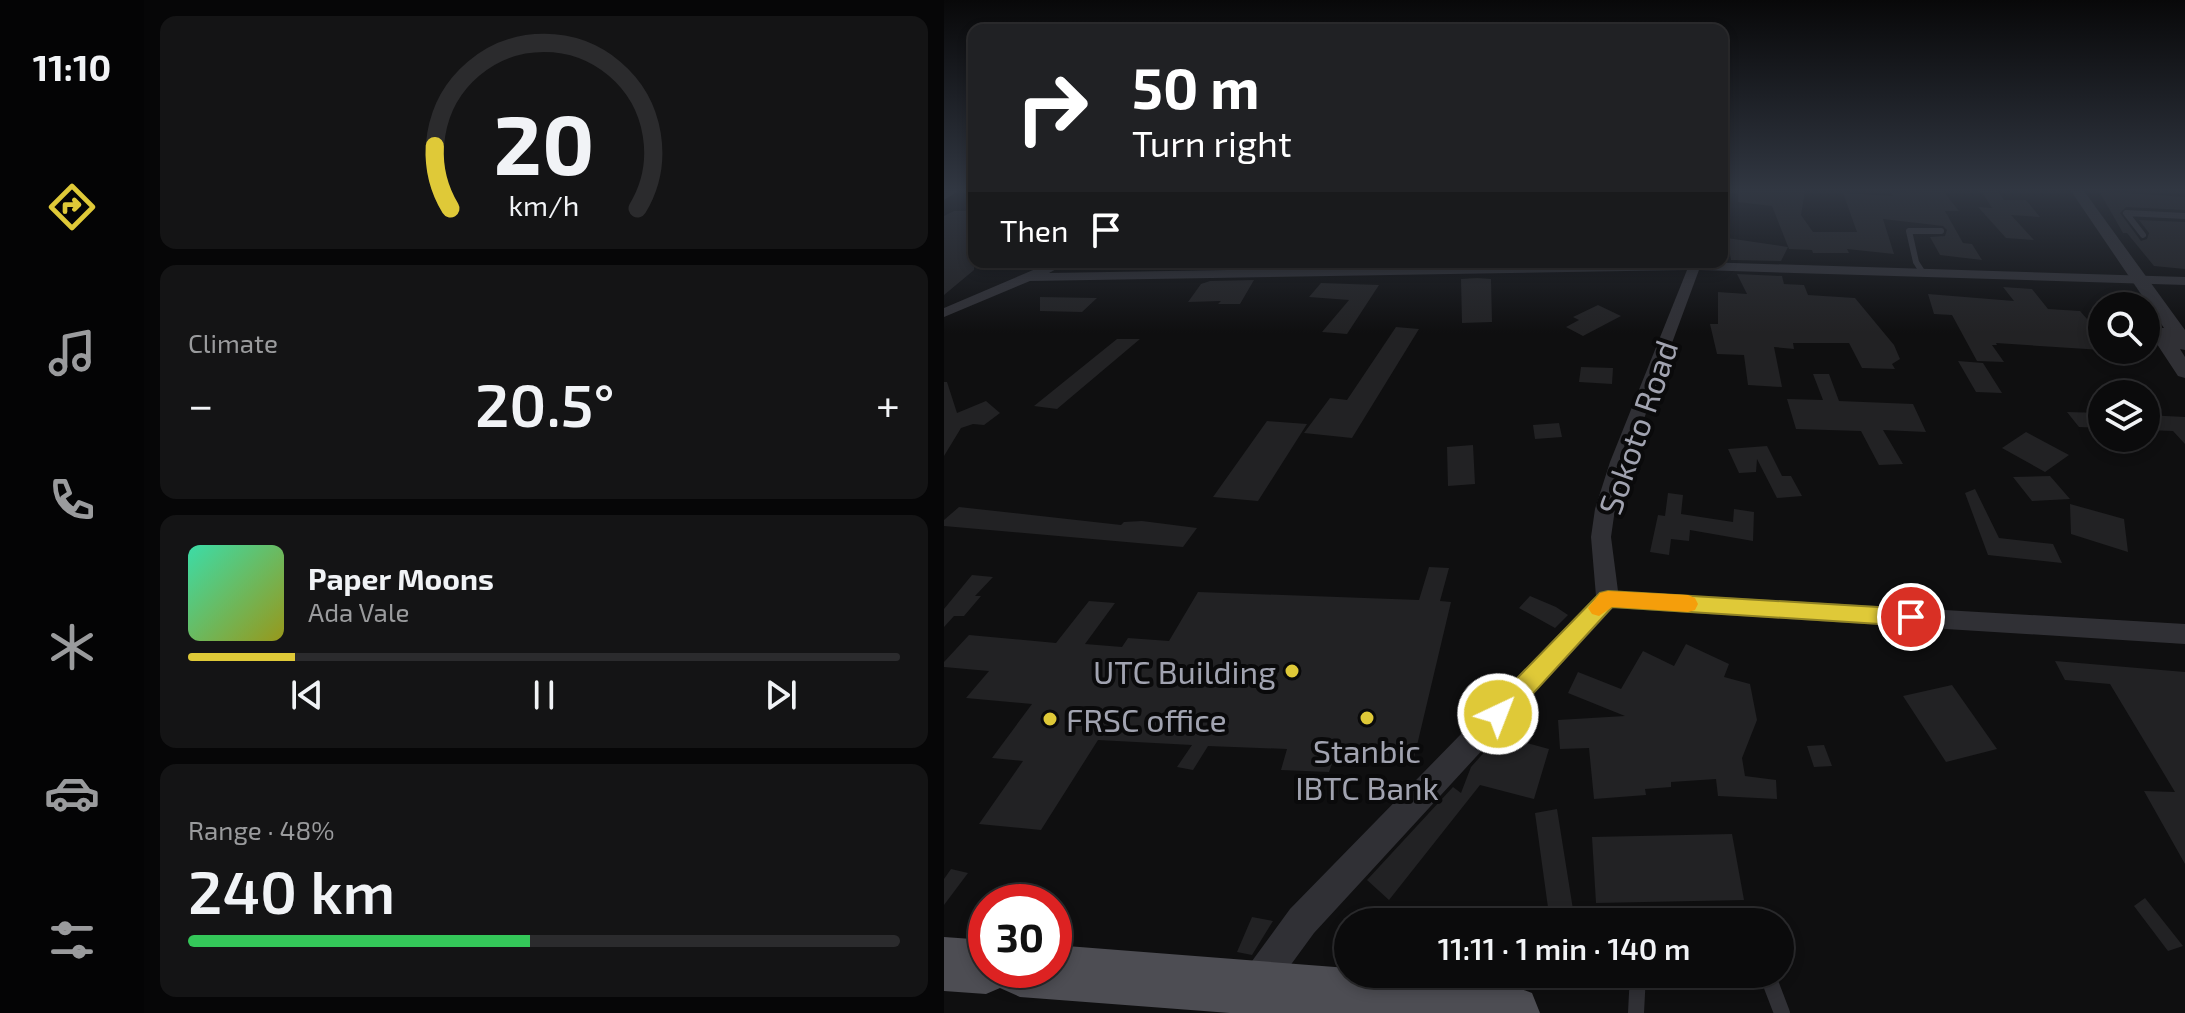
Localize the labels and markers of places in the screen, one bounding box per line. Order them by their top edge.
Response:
pin [1877,583,1945,651]
place label: UTC Building [1093,652,1276,690]
marker: UTC Building [1283,662,1301,680]
place label: FRSC office [1066,700,1227,738]
marker: Stanbic IBTC Bank [1358,709,1376,727]
marker: FRSC office [1041,710,1059,728]
place label: Stanbic IBTC Bank [1295,731,1439,806]

